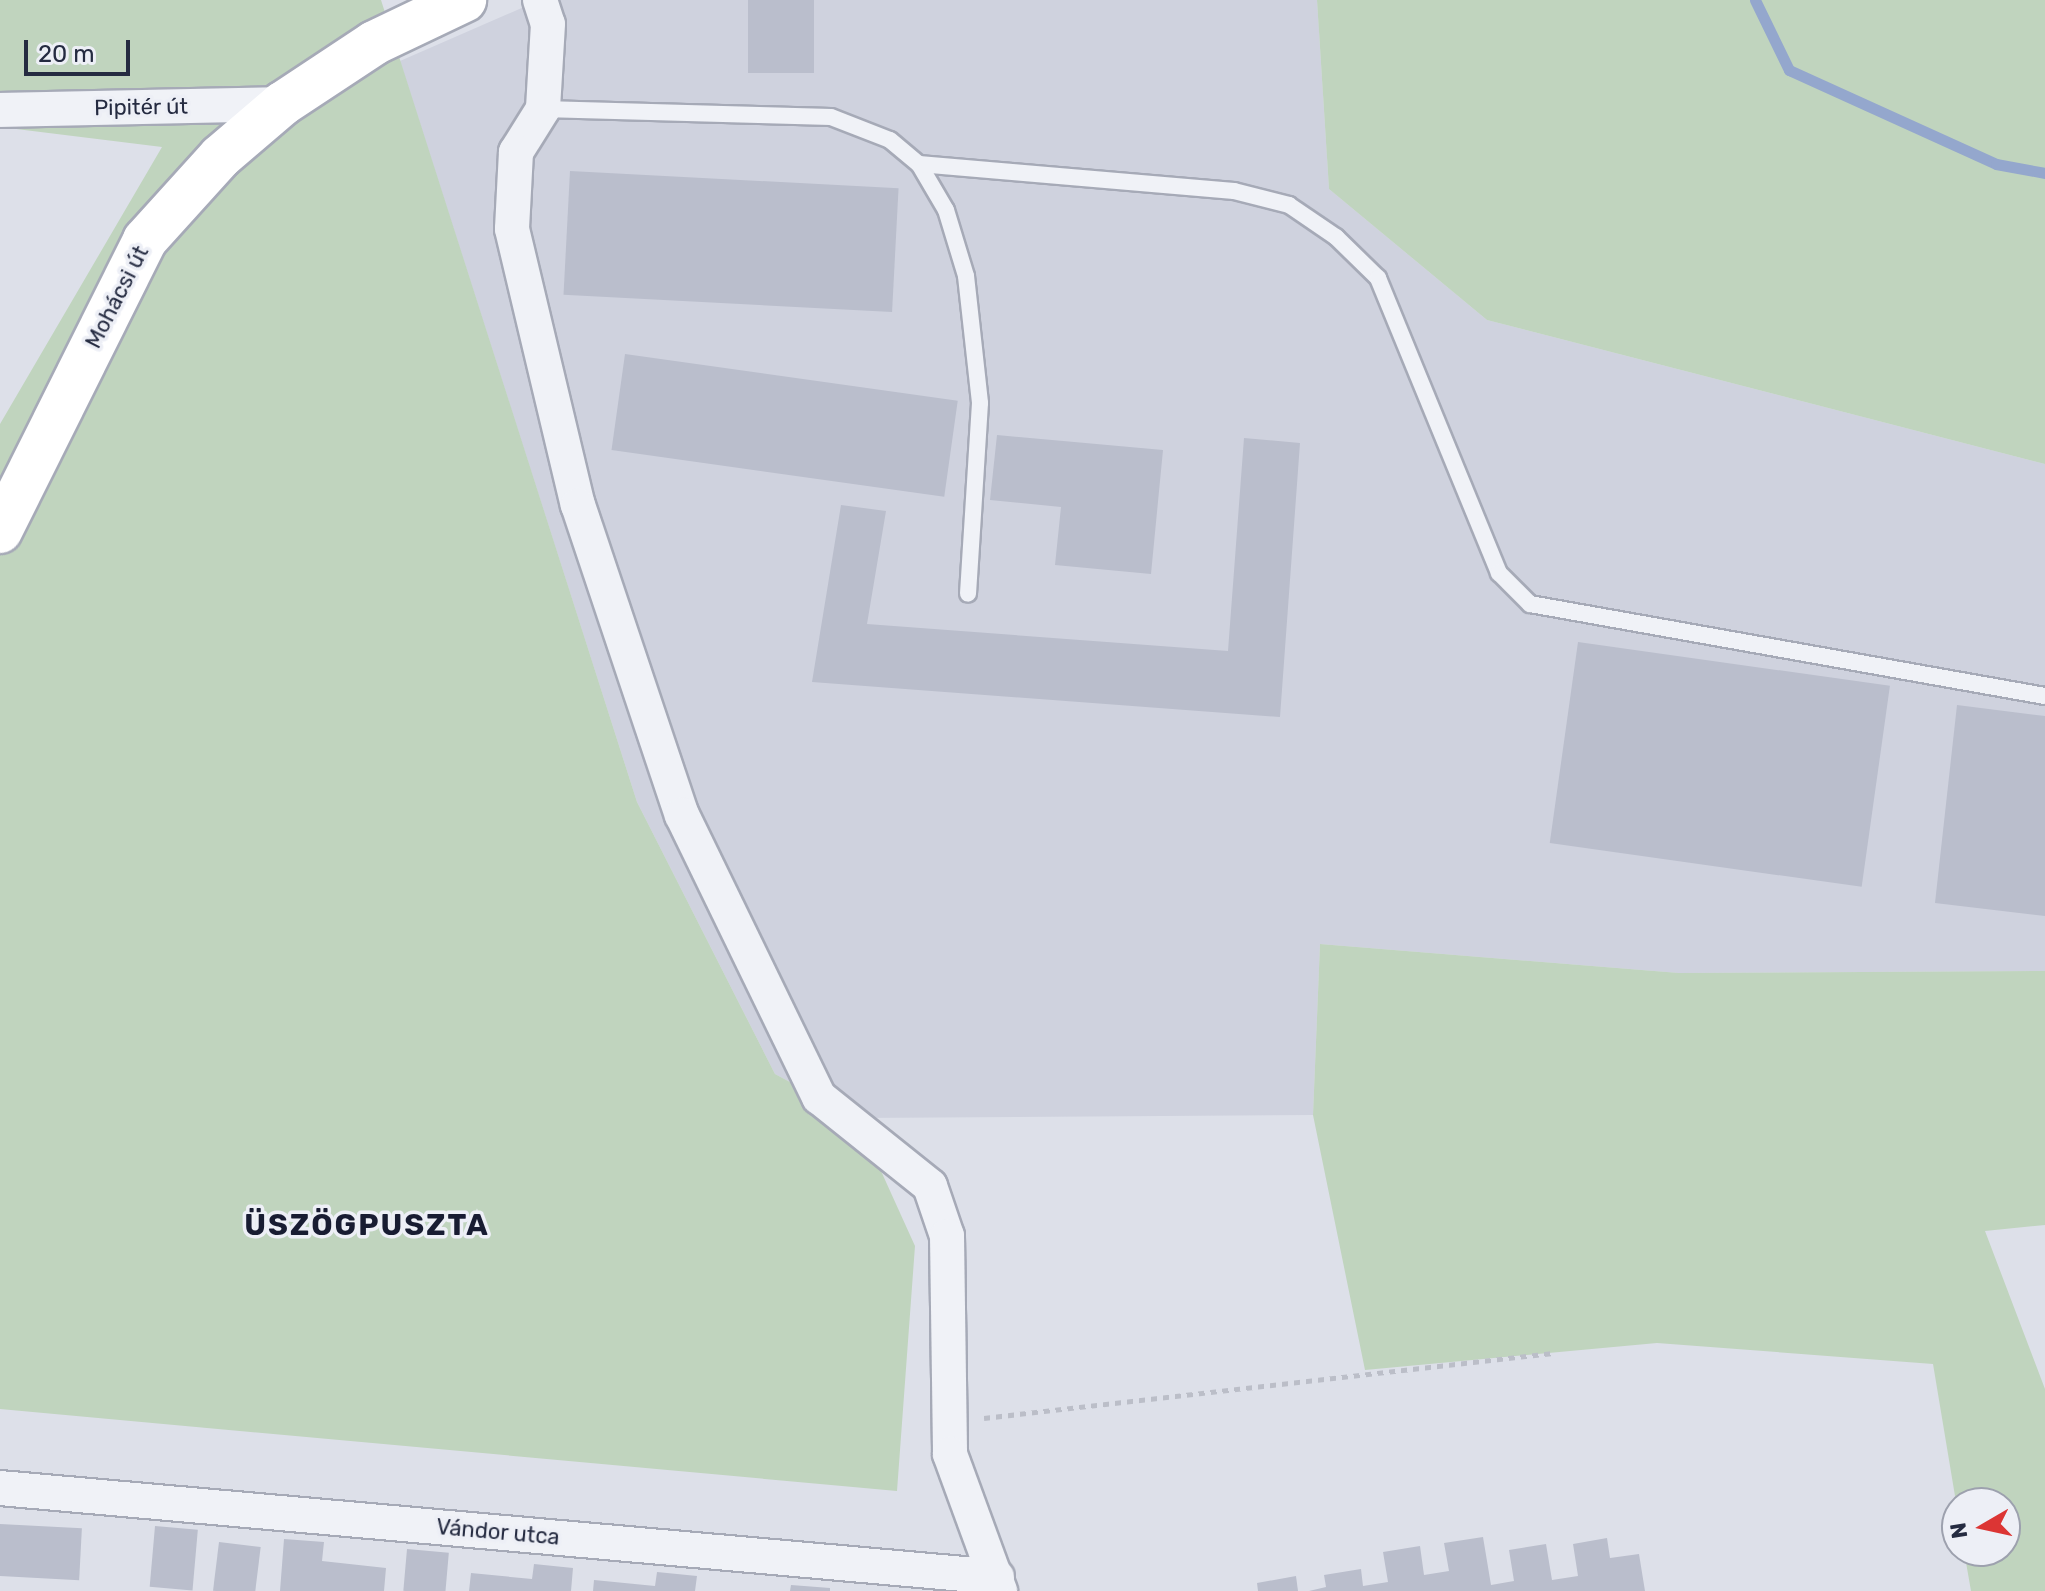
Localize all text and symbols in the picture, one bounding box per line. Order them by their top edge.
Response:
scale bar [28,24,134,74]
text: 20 m [38,40,95,68]
street label: Pipitér út [94,93,188,121]
street label: Mohácsi út [80,241,154,353]
district label: ÜSZÖGPUSZTA [244,1207,490,1243]
north arrow [1941,1487,2021,1567]
street label: Vándor utca [435,1513,561,1551]
text: N [1944,1521,1973,1540]

